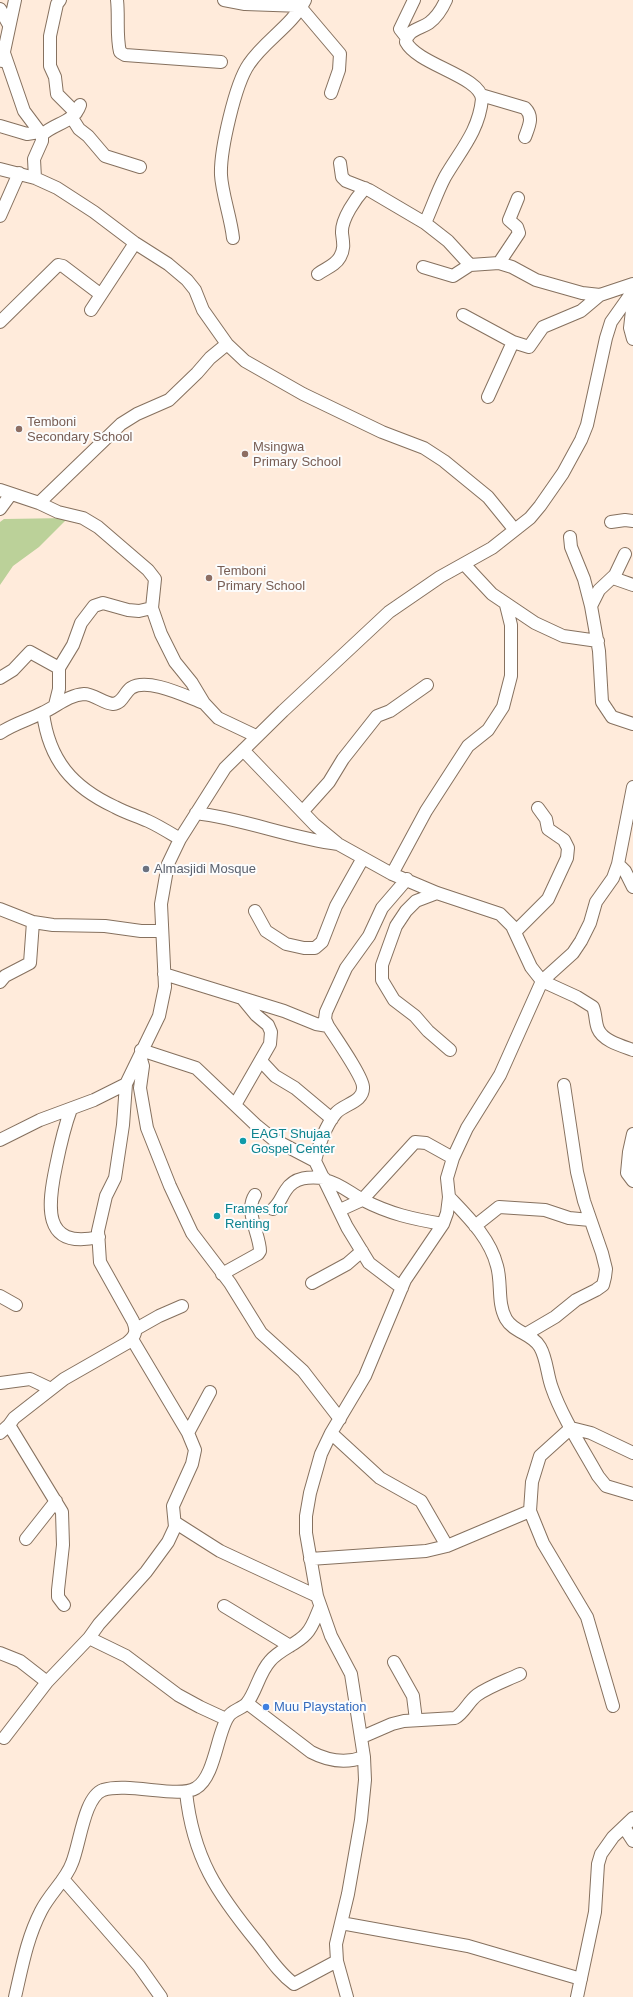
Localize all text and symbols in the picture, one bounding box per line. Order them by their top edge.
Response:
place label: Temboni Secondary School [27,414,133,445]
marker: Temboni Secondary School [14,424,24,434]
place label: Msingwa Primary School [253,439,341,470]
marker: Msingwa Primary School [240,449,250,459]
place label: Temboni Primary School [217,563,305,594]
marker: Temboni Primary School [204,573,214,583]
place label: Almasjidi Mosque [154,861,256,877]
marker: Almasjidi Mosque [141,864,151,874]
place label: EAGT Shujaa Gospel Center [251,1126,335,1157]
marker: EAGT Shujaa Gospel Center [238,1136,248,1146]
place label: Frames for Renting [225,1201,288,1232]
marker: Frames for Renting [212,1211,222,1221]
place label: Muu Playstation [274,1699,366,1715]
marker: Muu Playstation [261,1702,271,1712]

